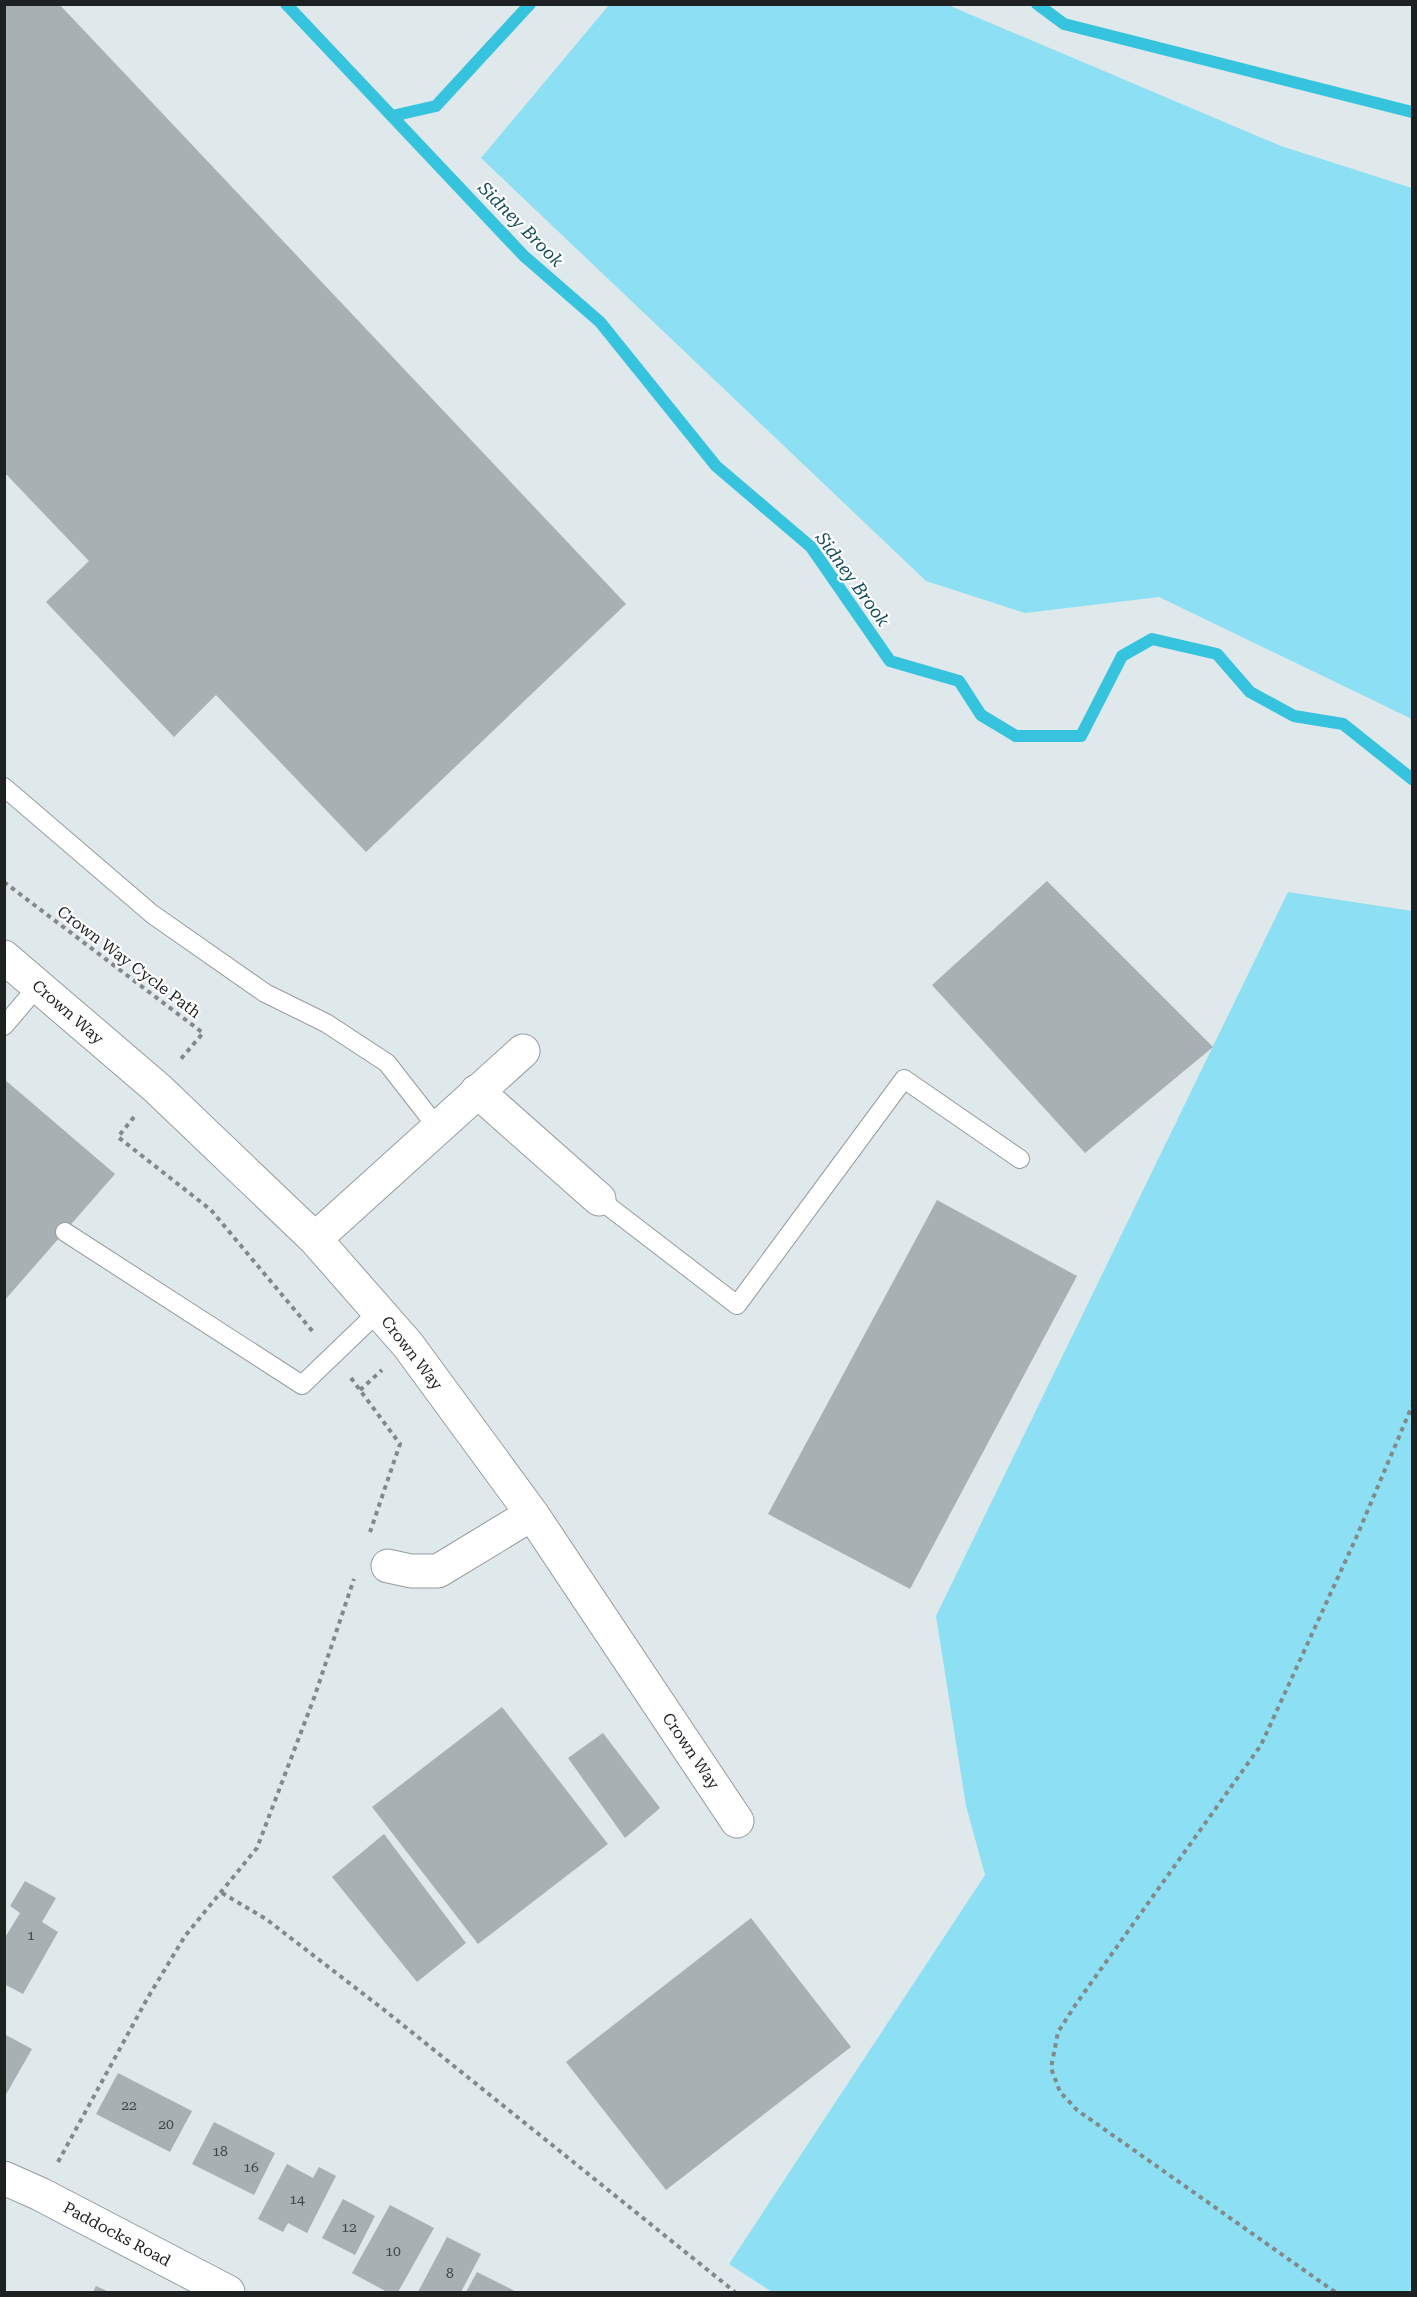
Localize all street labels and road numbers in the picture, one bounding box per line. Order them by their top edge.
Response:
street label: Crown Way Cycle Path [54,902,204,1022]
street label: Crown Way [28,976,108,1048]
street label: Crown Way [377,1312,447,1394]
street label: Crown Way [658,1709,724,1793]
street label: Paddocks Road [60,2198,174,2270]

